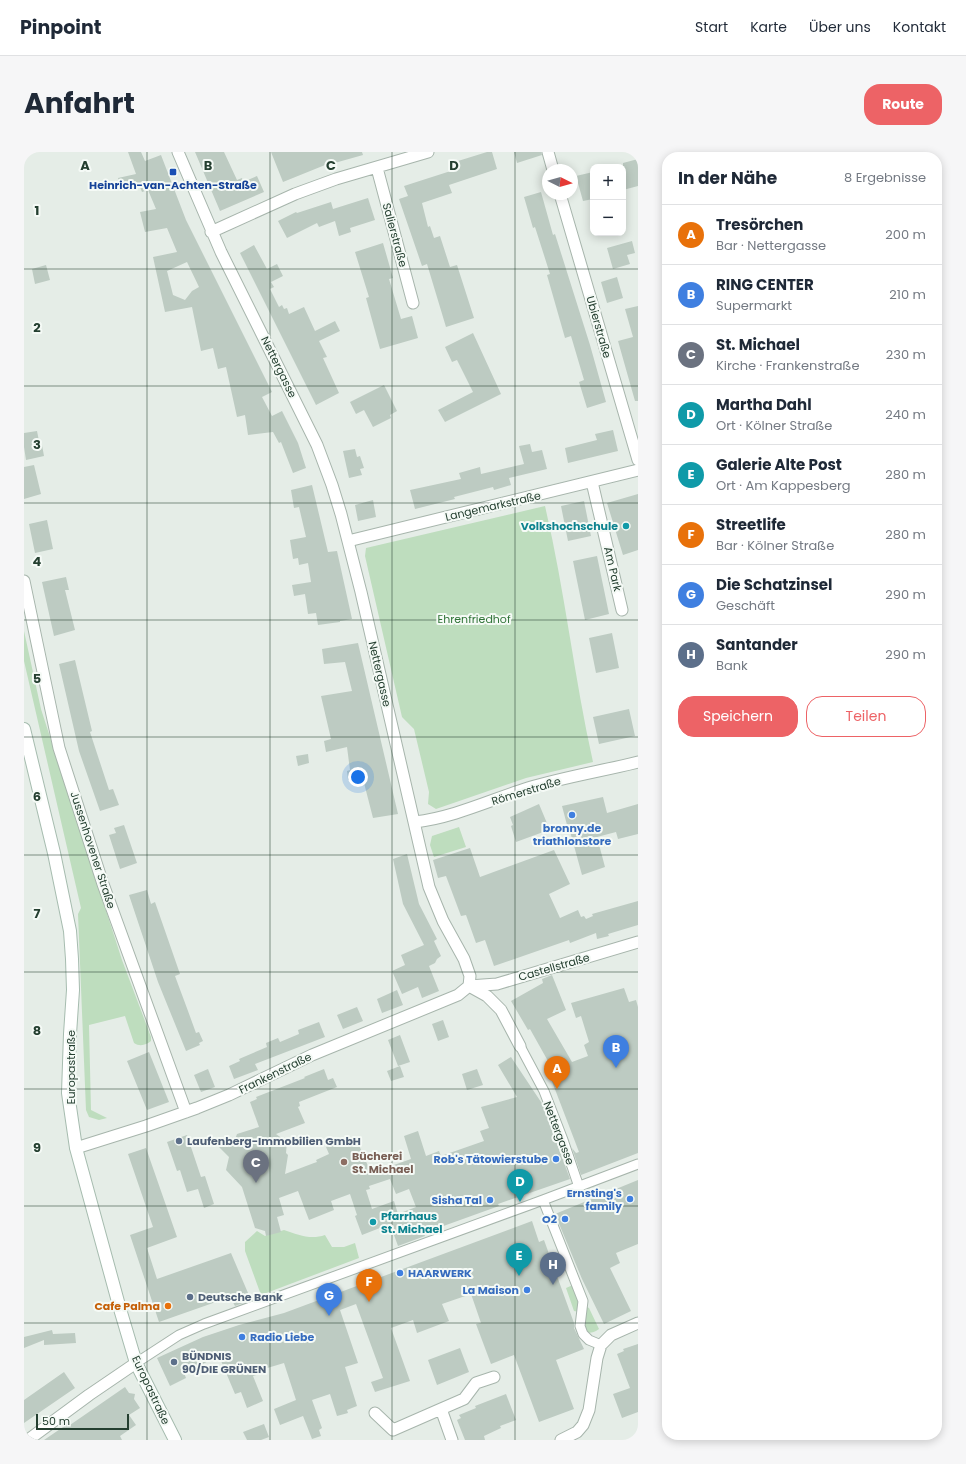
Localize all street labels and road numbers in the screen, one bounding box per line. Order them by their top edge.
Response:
street label: Salierstraße [379,201,411,269]
street label: Ubierstraße [582,294,616,360]
street label: Nettergasse [257,334,301,401]
street label: Langemarkstraße [444,487,543,525]
street label: Am Park [600,545,626,593]
street label: Nettergasse [365,640,395,708]
street label: Römerstraße [489,773,563,809]
street label: Jussenhovener Straße [66,789,120,911]
street label: Castellstraße [516,949,592,985]
street label: Europastraße [63,1030,79,1104]
street label: Frankenstraße [236,1048,314,1098]
street label: Nettergasse [540,1099,578,1167]
street label: Europastraße [128,1353,174,1427]

